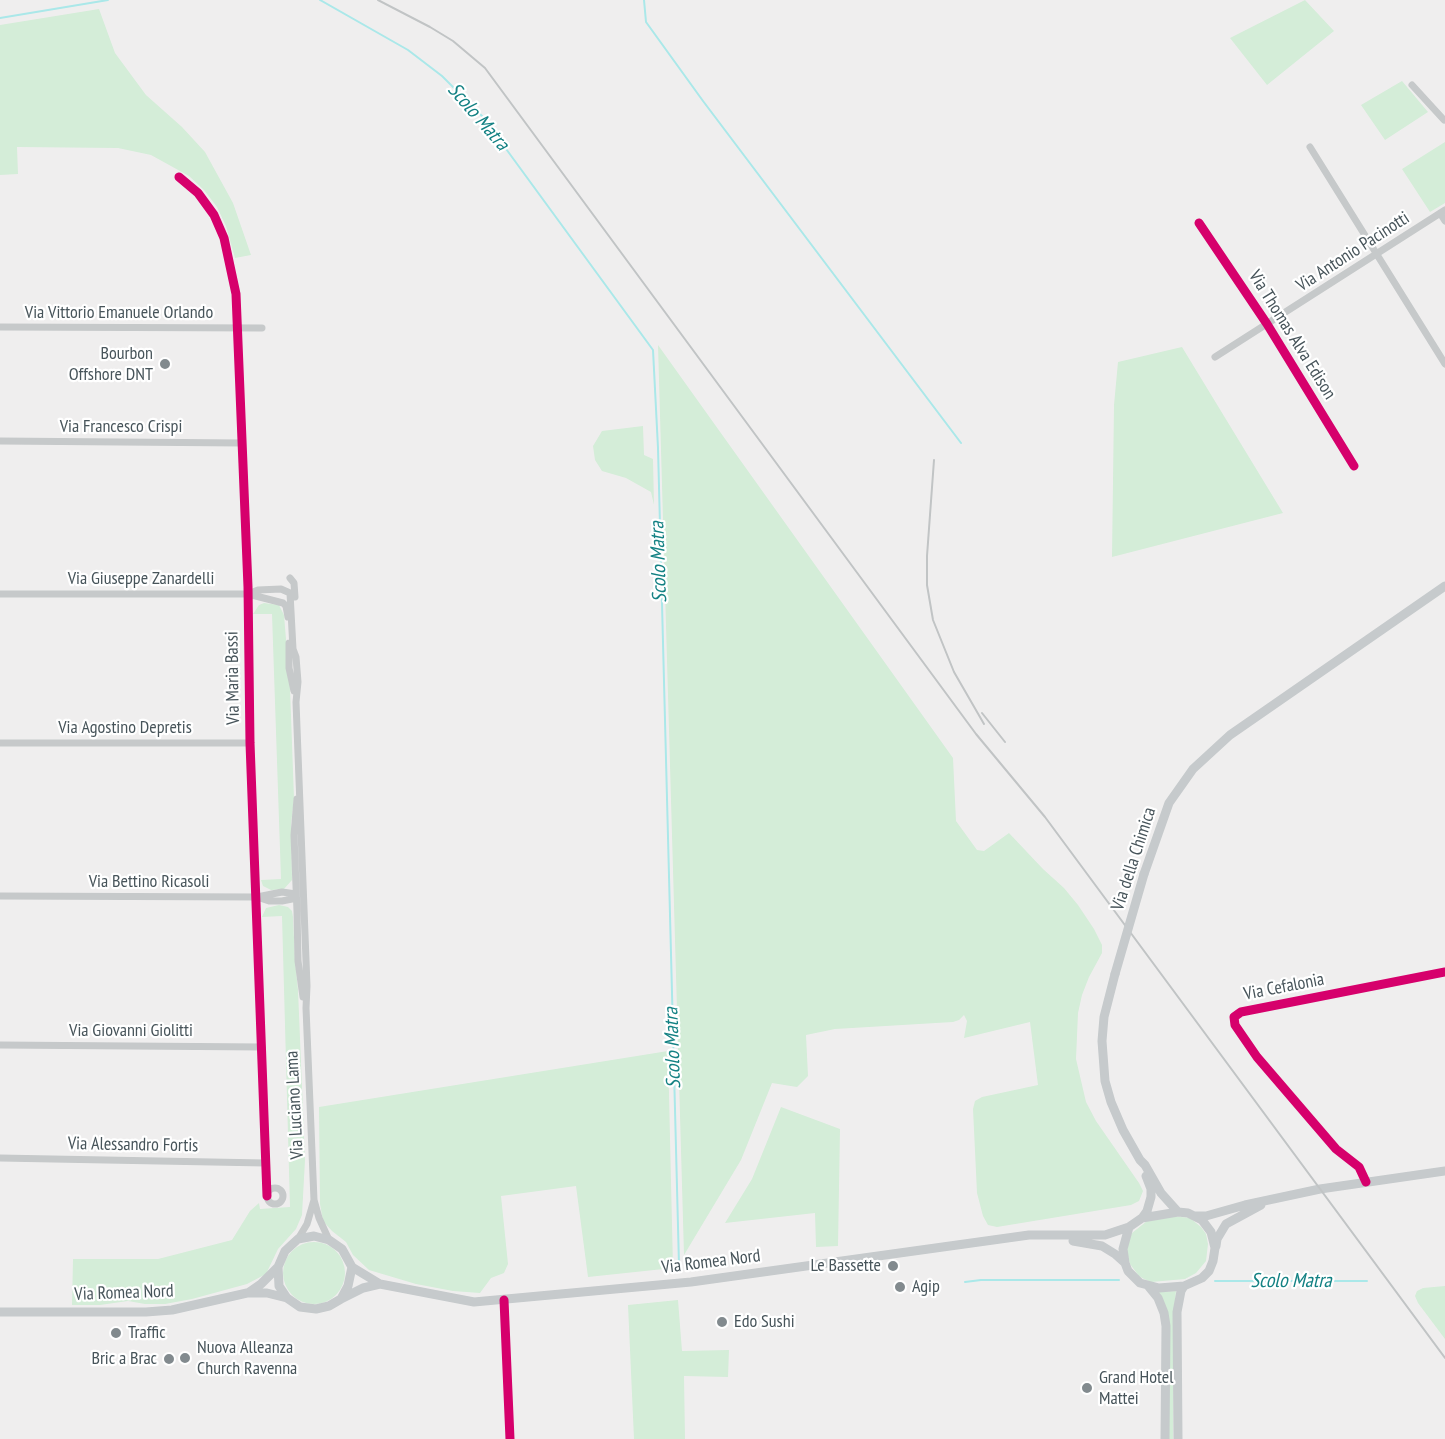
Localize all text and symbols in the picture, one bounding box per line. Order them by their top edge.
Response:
water label: Scolo Matra [442,78,514,156]
street label: Via Antonio Pacinotti [1292,207,1414,297]
street label: Via Thomas Alva Edison [1244,267,1340,403]
street label: Via Vittorio Emanuele Orlando [25,302,213,324]
place label: Bourbon Offshore DNT [69,343,153,386]
marker: Bourbon Offshore DNT [158,357,172,371]
street label: Via Francesco Crispi [60,416,182,438]
water label: Scolo Matra [646,521,672,603]
street label: Via Giuseppe Zanardelli [68,568,214,590]
street label: Via Maria Bassi [221,631,245,725]
street label: Via Agostino Depretis [58,717,192,739]
street label: Via della Chimica [1107,805,1161,913]
street label: Via Bettino Ricasoli [89,871,209,893]
street label: Via Cefalonia [1242,969,1326,1005]
water label: Scolo Matra [660,1007,686,1089]
street label: Via Giovanni Giolitti [69,1020,193,1042]
street label: Via Luciano Lama [281,1050,309,1160]
street label: Via Alessandro Fortis [68,1133,198,1157]
street label: Via Romea Nord [660,1245,762,1279]
place label: Le Bassette [811,1255,881,1277]
marker: Le Bassette [886,1259,900,1273]
water label: Scolo Matra [1250,1269,1332,1293]
place label: Agip [912,1276,940,1298]
street label: Via Romea Nord [74,1280,174,1306]
marker: Agip [893,1280,907,1294]
place label: Edo Sushi [734,1311,795,1333]
marker: Edo Sushi [715,1315,729,1329]
place label: Traffic [128,1322,166,1344]
marker: Traffic [109,1326,123,1340]
place label: Nuova Alleanza Church Ravenna [197,1337,297,1380]
place label: Bric a Brac [91,1348,157,1370]
marker: Nuova Alleanza Church Ravenna [178,1351,192,1365]
marker: Bric a Brac [162,1352,176,1366]
place label: Grand Hotel Mattei [1099,1367,1173,1410]
marker: Grand Hotel Mattei [1080,1381,1094,1395]

